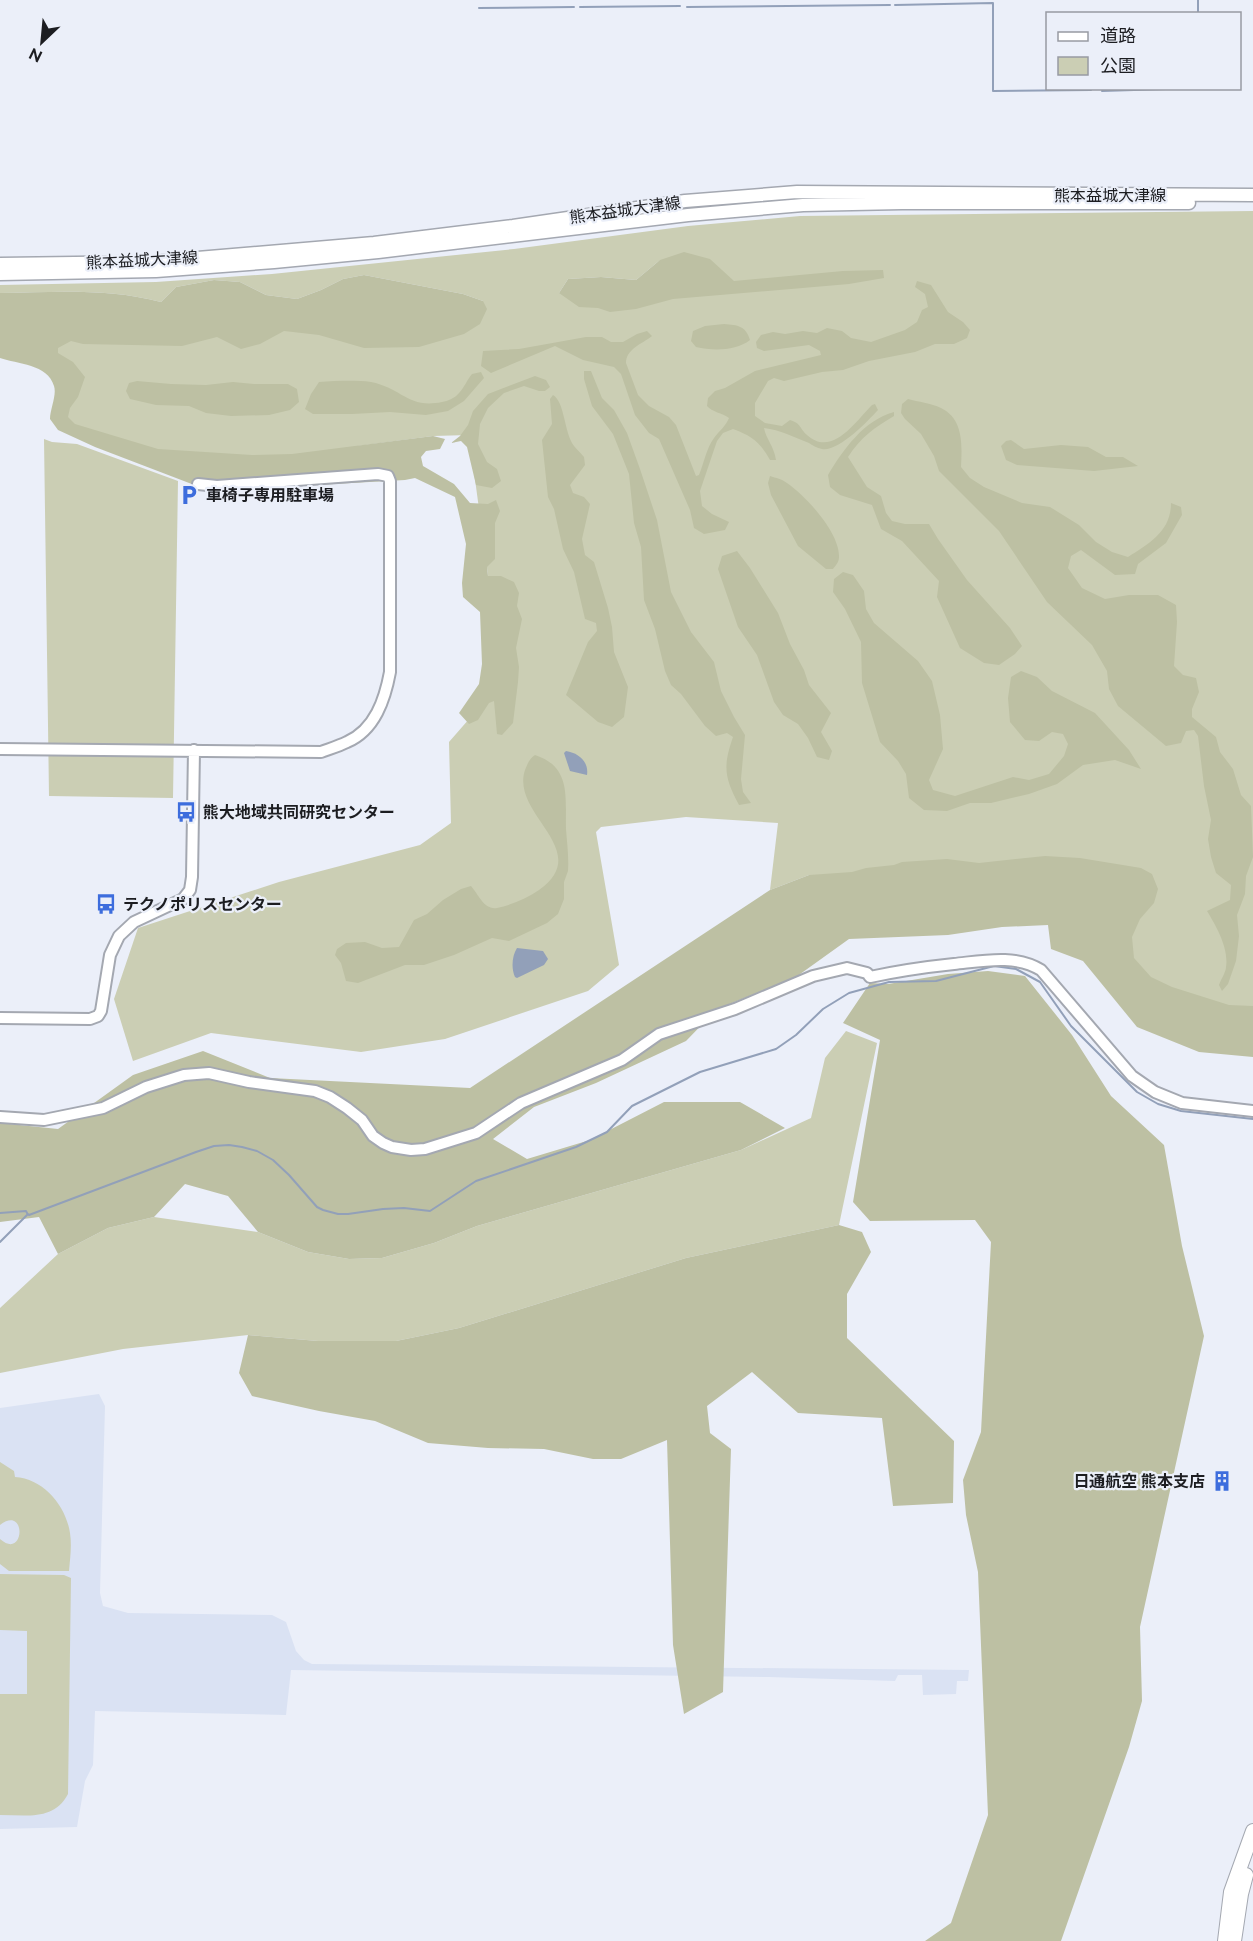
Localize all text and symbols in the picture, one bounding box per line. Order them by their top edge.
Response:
north arrow [12,12,72,72]
legend [1046,12,1241,90]
text: 道路 [1100,25,1136,46]
text: N [26,44,45,66]
text: 公園 [1100,55,1136,76]
street label: 熊本益城大津線 [1054,186,1166,205]
street label: 熊本益城大津線 [568,193,682,227]
street label: 熊本益城大津線 [86,248,198,272]
parking icon: 車椅子専用駐車場 [177,483,201,507]
place label: 車椅子専用駐車場 [206,486,334,505]
bus stop icon: 熊大地域共同研究センター [174,800,198,824]
place label: 熊大地域共同研究センター [203,803,395,822]
bus stop icon: テクノポリスセンター [94,892,118,916]
place label: テクノポリスセンター [123,895,282,914]
building icon: 日通航空 熊本支店 [1210,1469,1234,1493]
place label: 日通航空 熊本支店 [1073,1472,1205,1491]

